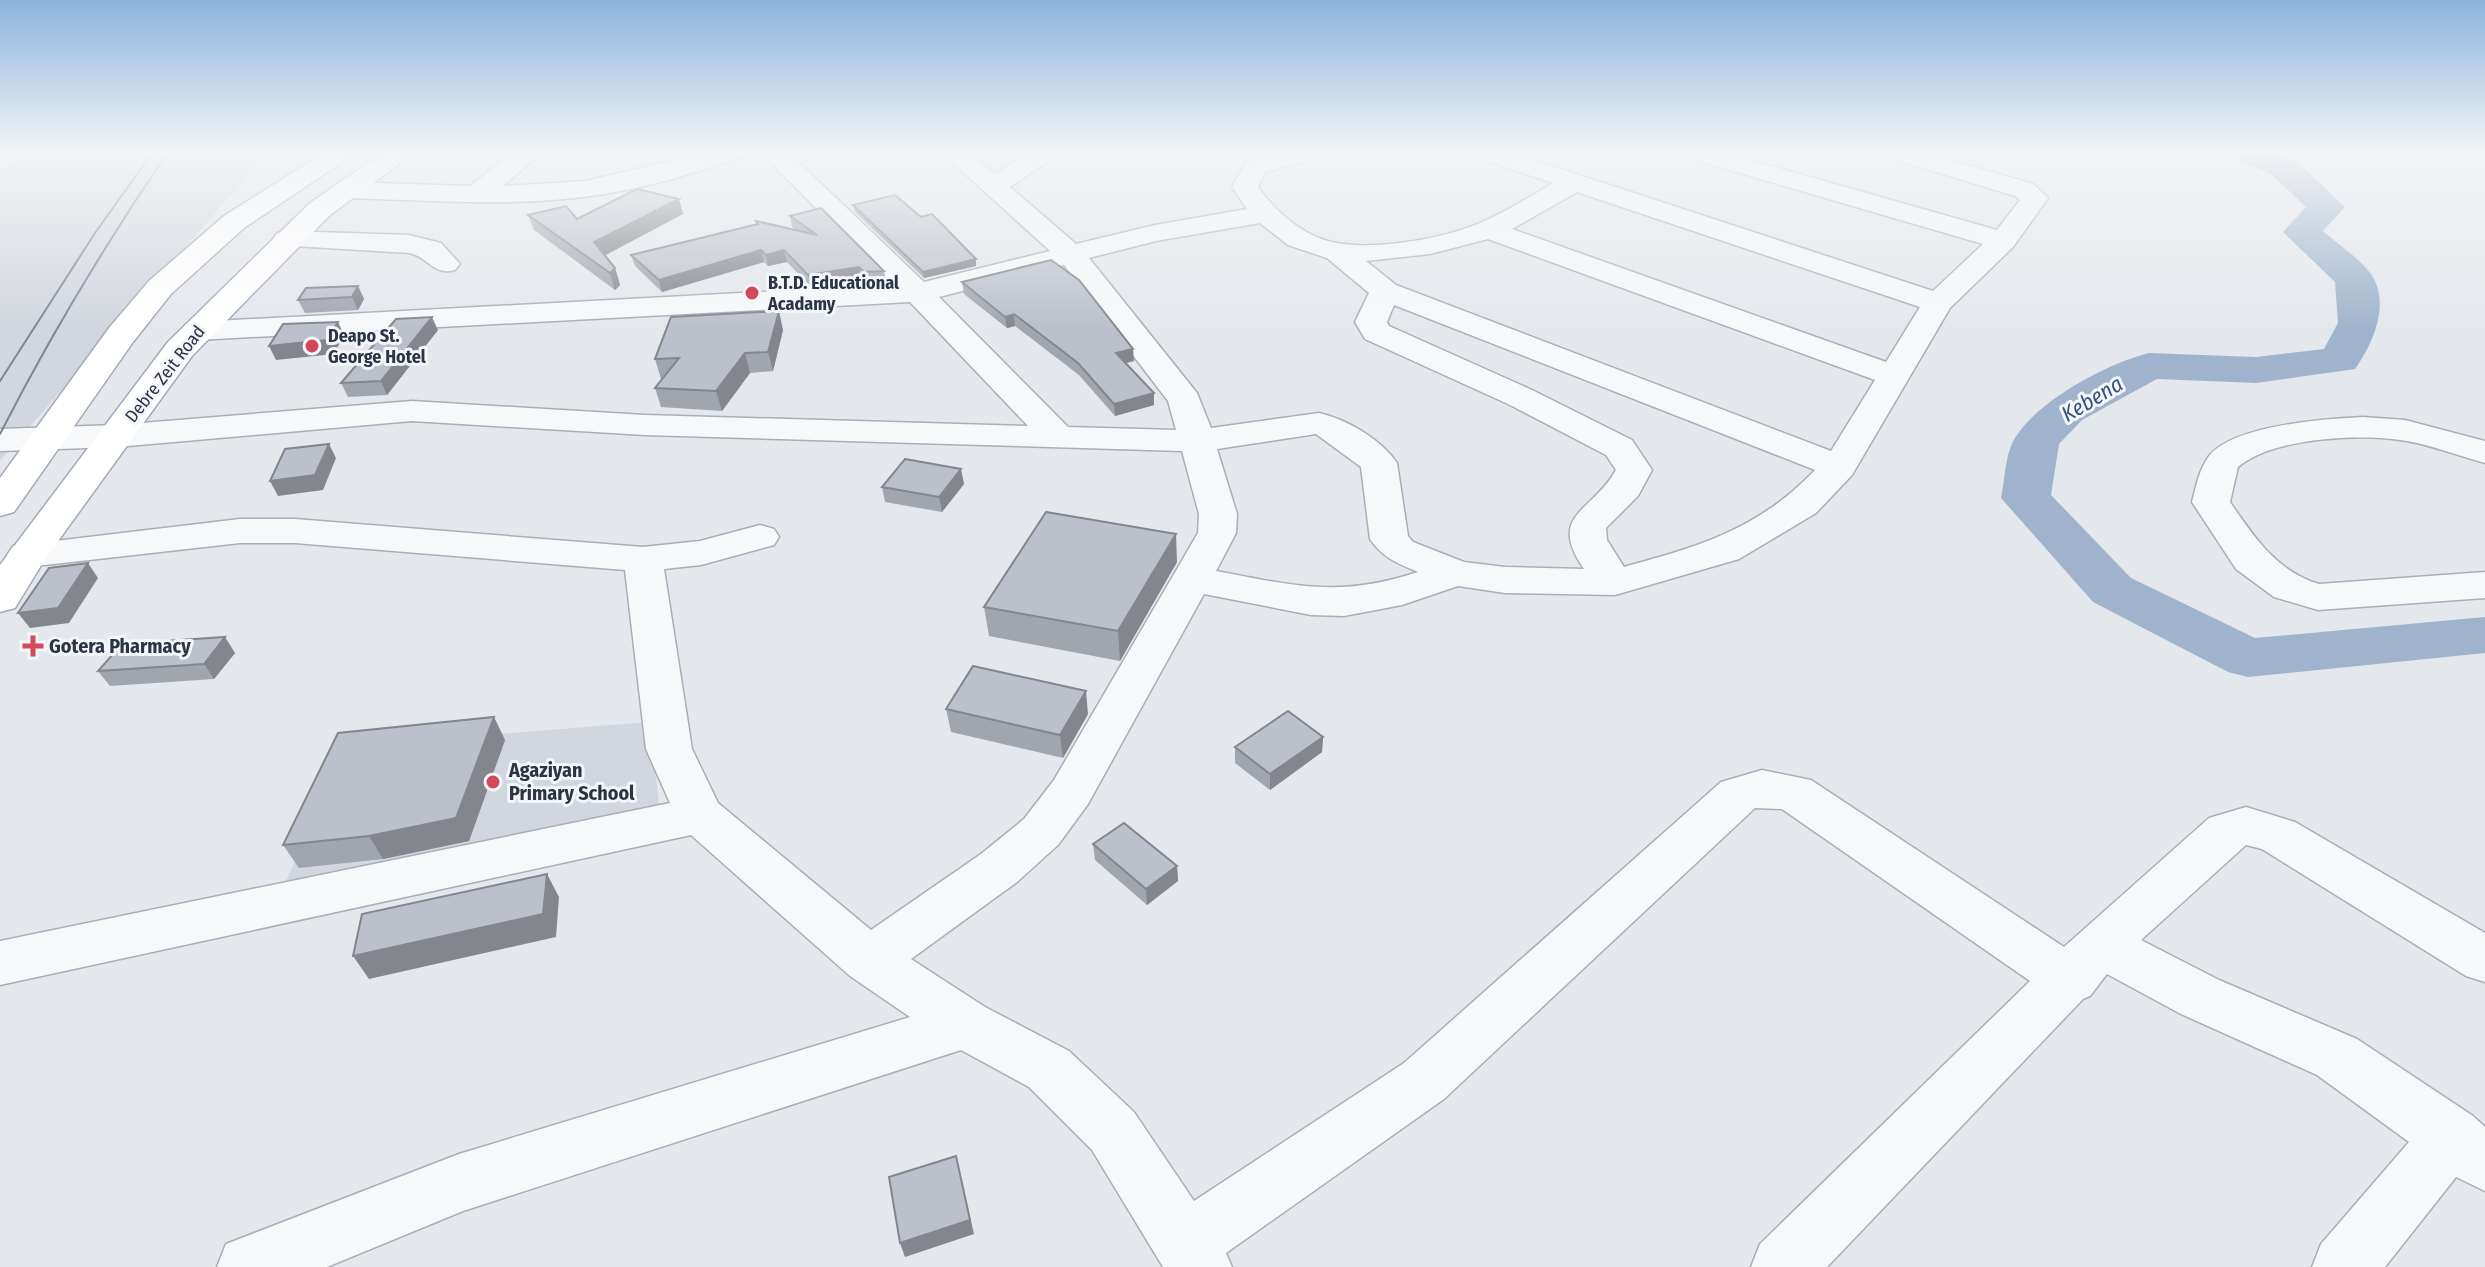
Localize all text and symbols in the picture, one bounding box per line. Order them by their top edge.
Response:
place label: B.T.D. Educational Acadamy [767,272,899,315]
marker: B.T.D. Educational Acadamy [743,284,761,302]
street label: Debre Zeit Road [120,321,210,427]
place label: Deapo St. George Hotel [328,325,426,368]
marker: Deapo St. George Hotel [303,337,321,355]
water label: Kebena [2056,370,2128,428]
place label: Gotera Pharmacy [49,634,191,658]
marker: Gotera Pharmacy [24,637,42,655]
place label: Agaziyan Primary School [508,758,635,805]
marker: Agaziyan Primary School [484,773,502,791]

